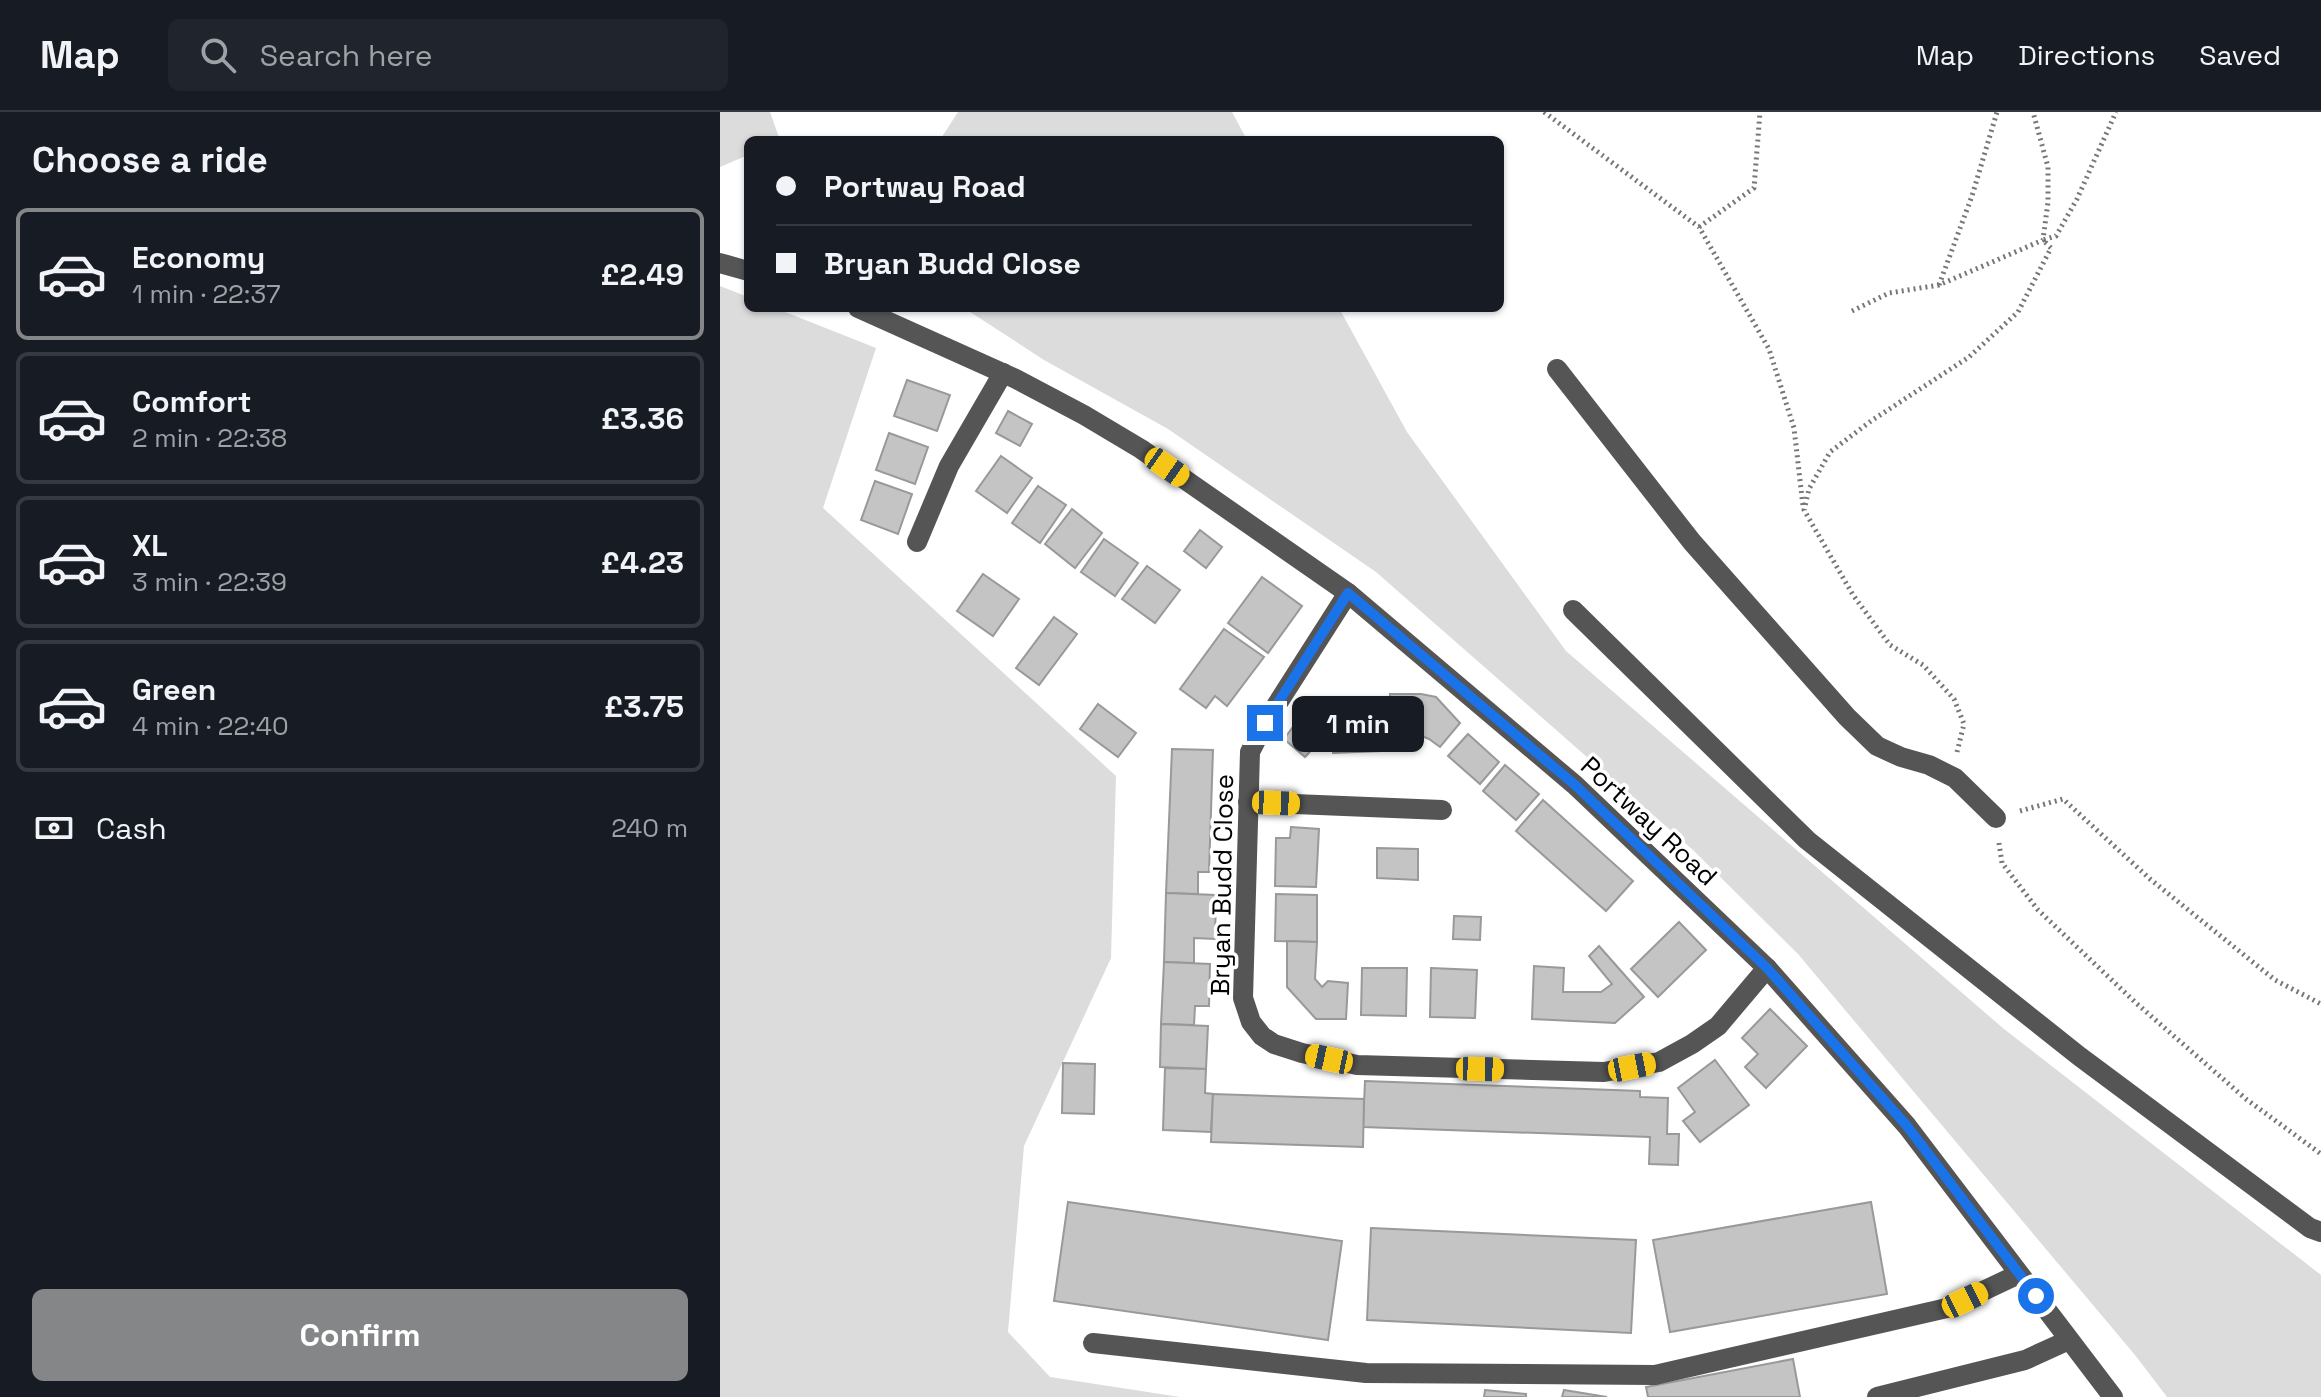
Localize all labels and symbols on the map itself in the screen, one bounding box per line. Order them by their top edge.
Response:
car [1140,443,1194,491]
callout: 1 min [1293,695,1425,751]
route end [1247,705,1283,741]
street label: Portway Road [1574,749,1724,893]
street label: Bryan Budd Close [1203,774,1241,996]
car [1252,790,1300,816]
car [1303,1042,1355,1076]
car [1606,1051,1658,1083]
car [1456,1057,1504,1081]
route start [2018,1278,2054,1314]
car [1938,1279,1992,1321]

